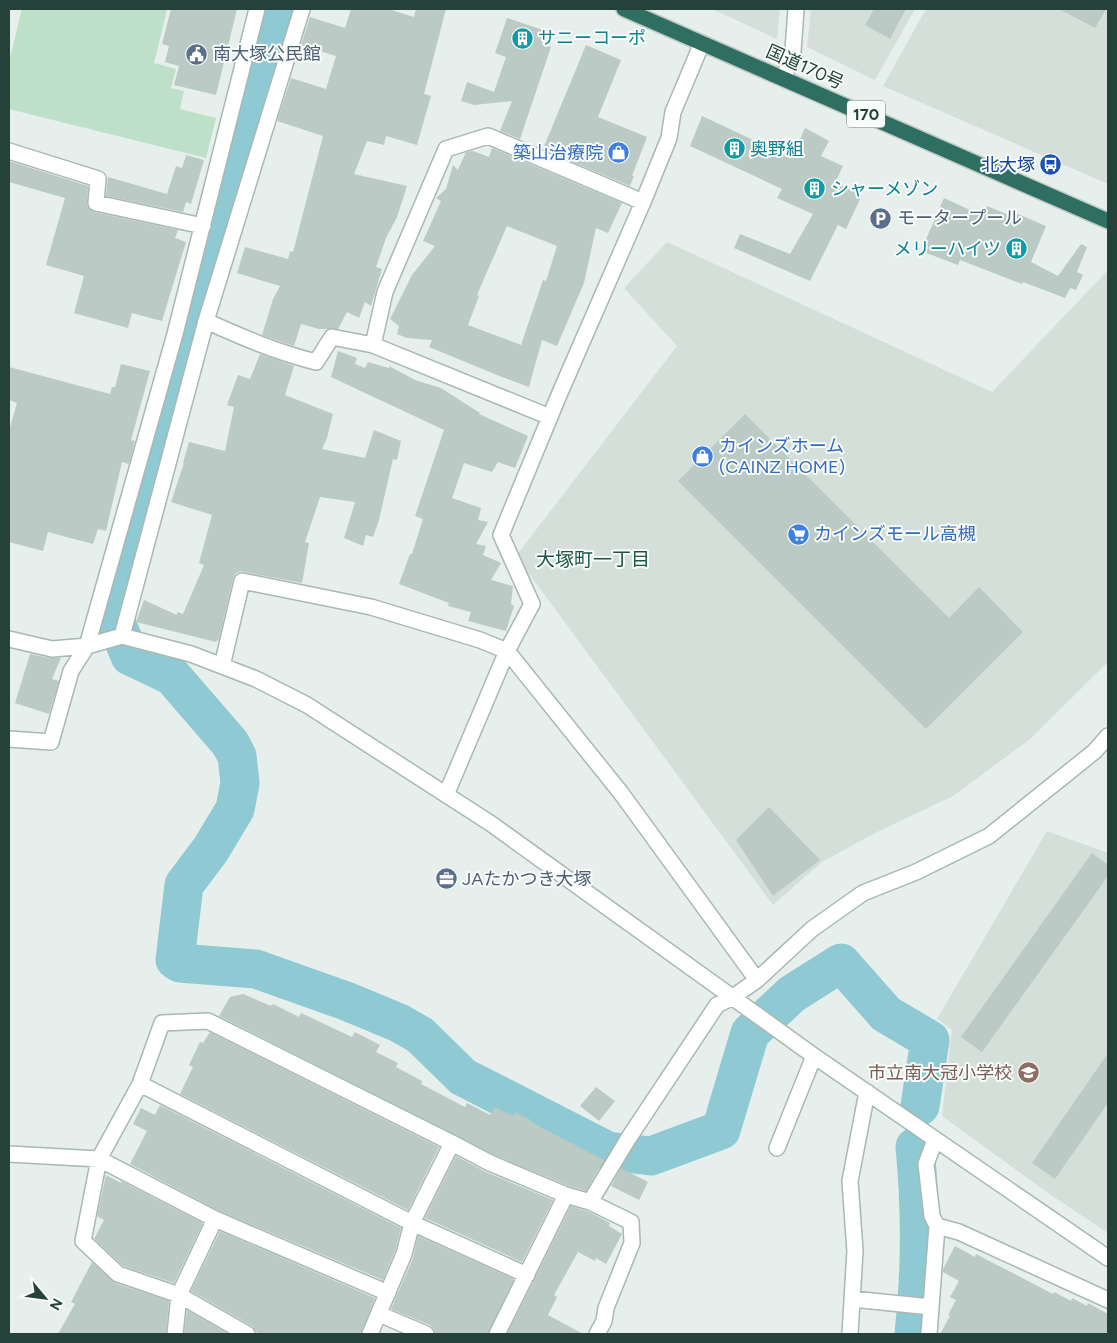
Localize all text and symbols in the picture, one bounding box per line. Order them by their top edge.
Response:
building icon: サニーコーポ [510,26,534,50]
place label: サニーコーポ [538,27,646,49]
street label: 国道170号 [763,40,847,94]
public building icon: 南大塚公民館 [185,42,209,66]
place label: 南大塚公民館 [213,43,321,65]
road number: 170 [847,100,885,128]
building icon: 奥野組 [722,137,746,161]
place label: 奥野組 [750,138,804,160]
shop icon: 築山治療院 [607,141,631,165]
place label: 築山治療院 [513,142,603,164]
bus stop icon: 北大塚 [1039,153,1063,177]
place label: 北大塚 [981,154,1035,176]
building icon: シャーメゾン [803,177,827,201]
place label: シャーメゾン [831,178,938,200]
parking icon: モータープール [869,206,893,230]
place label: モータープール [897,207,1022,229]
building icon: メリーハイツ [1005,237,1029,261]
place label: メリーハイツ [894,238,1001,260]
place label: カインズホーム (CAINZ HOME) [719,435,845,478]
shop icon: カインズホーム (CAINZ HOME) [691,444,715,468]
supermarket icon: カインズモール高槻 [786,522,810,546]
place label: カインズモール高槻 [814,523,976,545]
district label: 大塚町一丁目 [536,548,650,571]
office icon: JAたかつき大塚 [434,867,458,891]
place label: JAたかつき大塚 [462,868,591,890]
school or university icon: 市立南大冠小学校 [1016,1061,1040,1085]
place label: 市立南大冠小学校 [868,1062,1012,1084]
north arrow [20,1273,70,1323]
text: N [46,1295,66,1313]

